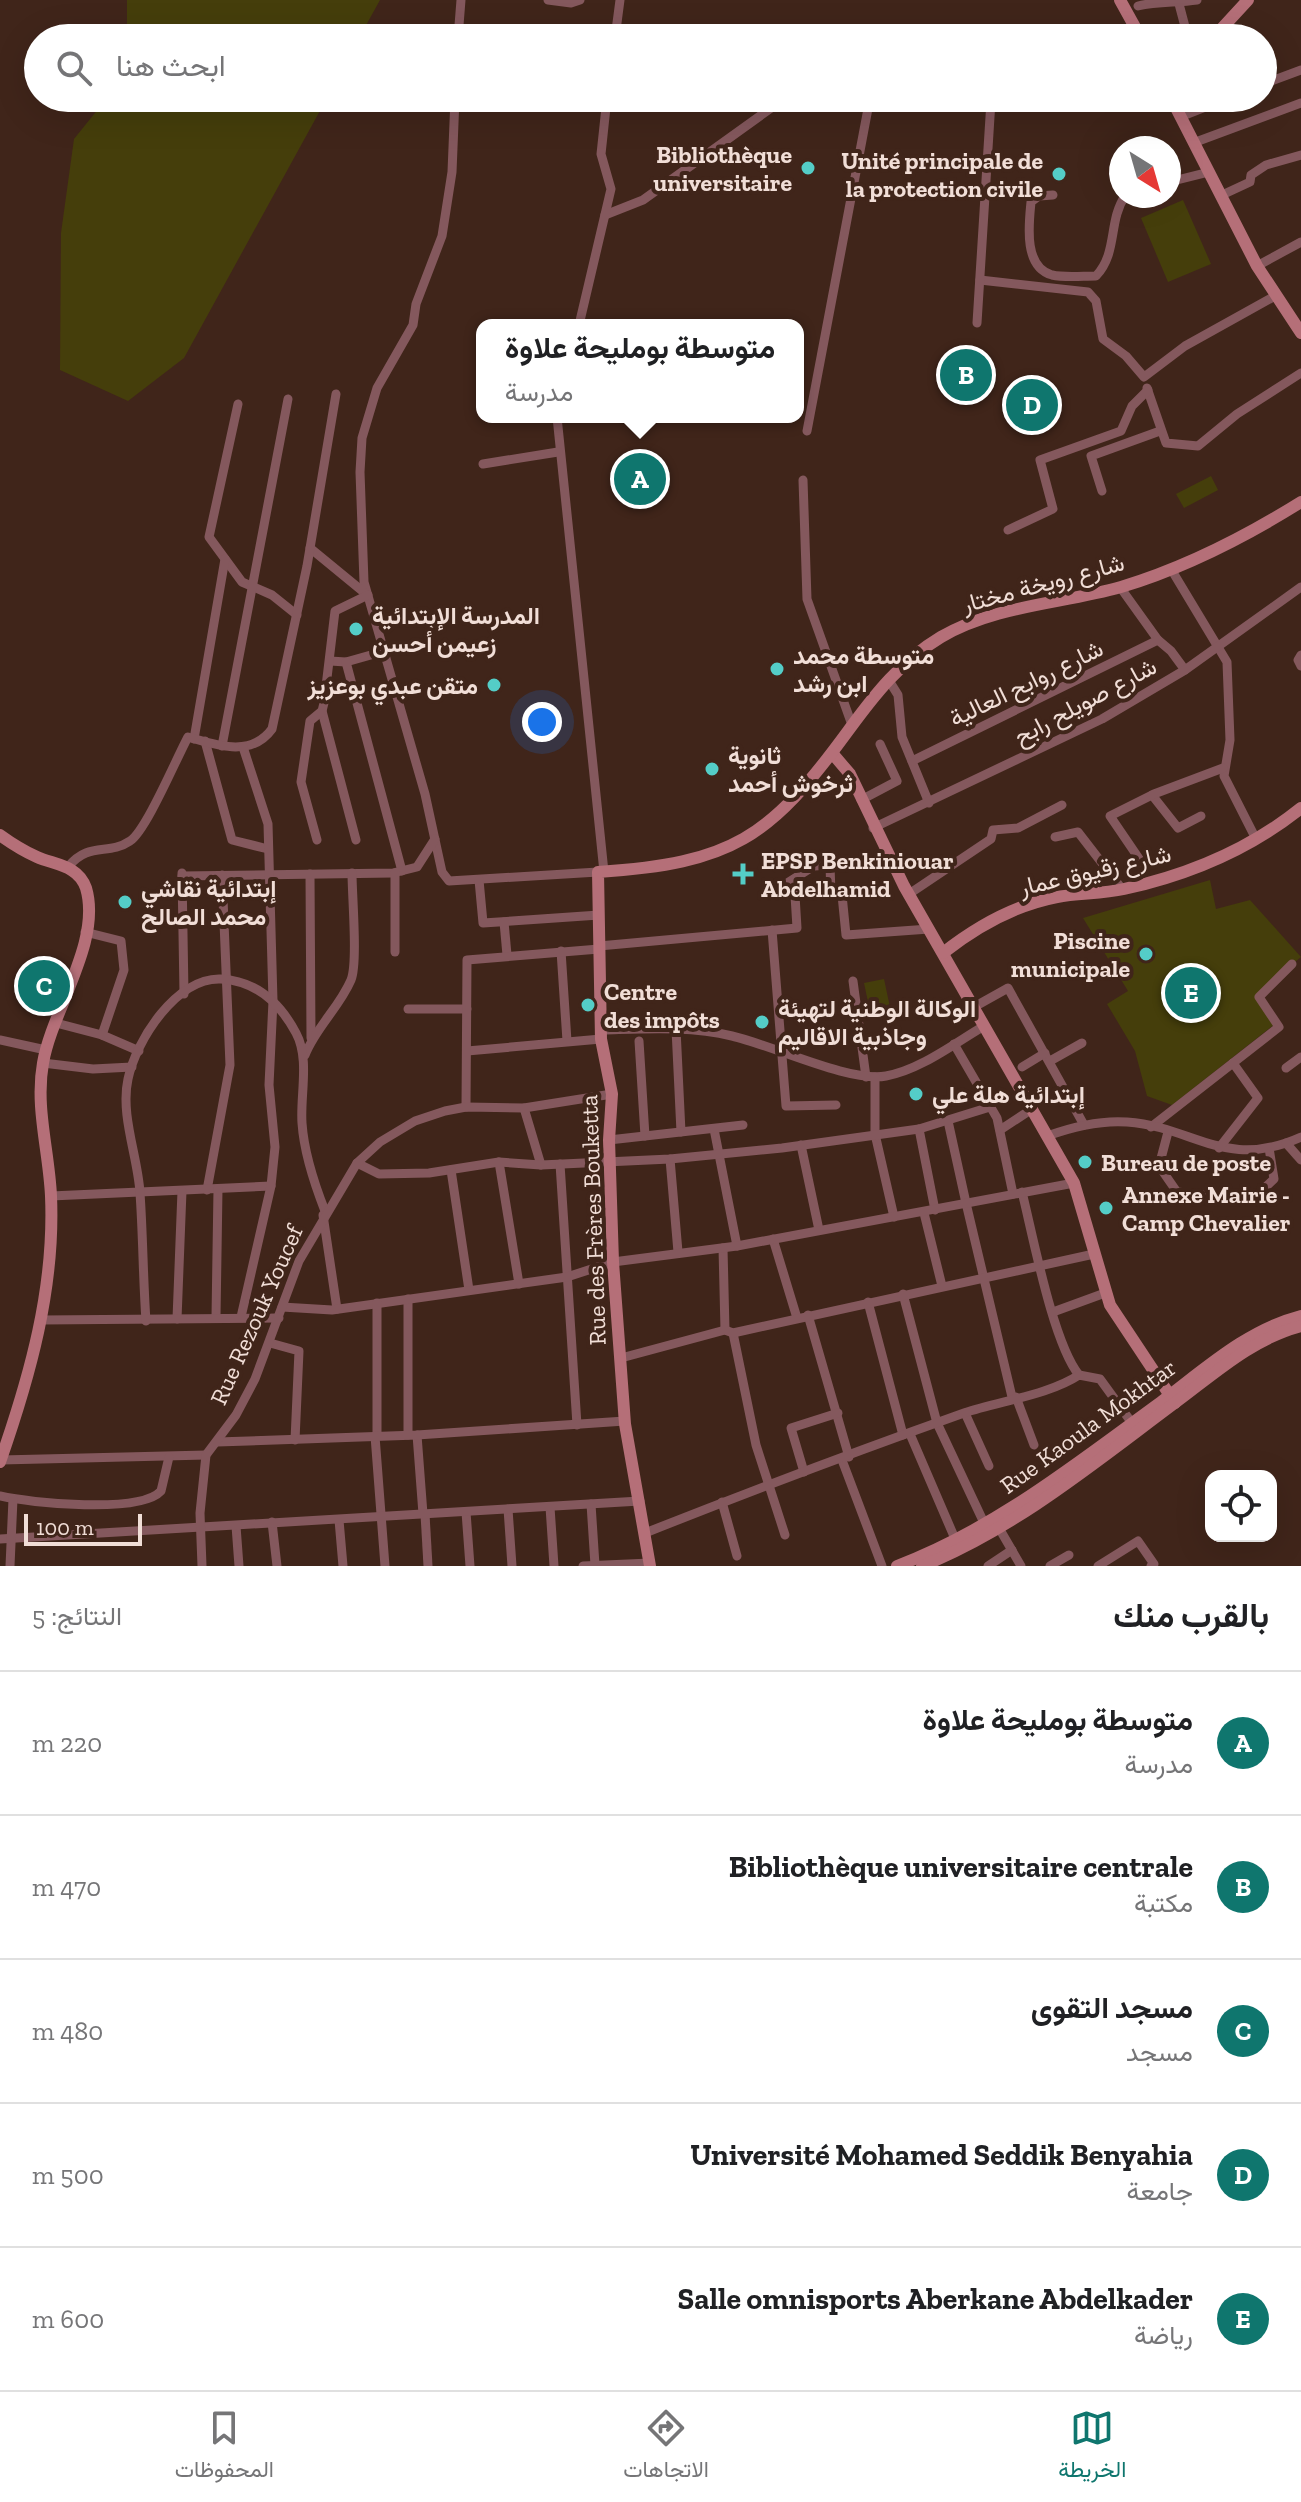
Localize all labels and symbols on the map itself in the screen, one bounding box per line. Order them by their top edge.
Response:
north arrow [1109,136,1181,208]
place label: Bibliothèque universitaire [653,140,792,197]
place label: Unité principale de la protection civile [841,146,1043,203]
marker: Bibliothèque universitaire [799,159,817,177]
marker: Unité principale de la protection civile [1050,165,1068,183]
pin: B [940,345,992,405]
pin: D [1006,375,1058,435]
pin: A [614,449,666,509]
street label: شارع رويخة مختار [958,547,1128,621]
place label: المدرسة الإبتدائية زعيمن أحسن [372,601,540,659]
marker: المدرسة الإبتدائية زعيمن أحسن [347,620,365,638]
street label: شارع روابح العالية [944,633,1109,735]
place label: متوسطة محمد ابن رشد [793,641,934,699]
street label: شارع صويلح رابح [1009,651,1163,753]
marker: متوسطة محمد ابن رشد [768,660,786,678]
place label: متقن عبدي بوعزيز [306,671,478,706]
marker: متقن عبدي بوعزيز [485,676,503,694]
your location [522,702,562,742]
place label: ثانوية ثرخوش أحمد [728,741,853,799]
marker: ثانوية ثرخوش أحمد [703,760,721,778]
street label: شارع زقيوق عمار [1015,838,1174,904]
place label: EPSP Benkiniouar Abdelhamid [761,846,954,903]
marker: EPSP Benkiniouar Abdelhamid [732,863,754,885]
place label: إبتدائية نقاشي محمد الصالح [141,874,276,934]
marker: إبتدائية نقاشي محمد الصالح [116,893,134,911]
place label: Piscine municipale [1011,926,1130,983]
marker: Piscine municipale [1137,945,1155,963]
pin: C [18,956,70,1016]
pin: E [1165,963,1217,1023]
place label: Centre des impôts [604,977,720,1034]
place label: الوكالة الوطنية لتهيئة وجاذبية الاقاليم [778,994,976,1053]
marker: Centre des impôts [579,996,597,1014]
marker: الوكالة الوطنية لتهيئة وجاذبية الاقاليم [753,1013,771,1031]
place label: إبتدائية هلة علي [932,1080,1085,1115]
marker: إبتدائية هلة علي [907,1085,925,1103]
street label: Rue des Frères Bouketta [574,1094,612,1346]
place label: Bureau de poste [1101,1148,1271,1177]
marker: Bureau de poste [1076,1153,1094,1171]
place label: Annexe Mairie - Camp Chevalier [1122,1180,1291,1237]
marker: Annexe Mairie - Camp Chevalier [1097,1199,1115,1217]
street label: Rue Rezouk Youcef [203,1219,310,1409]
street label: Rue Kaoula Mokhtar [994,1352,1182,1500]
scale bar [24,1510,142,1546]

